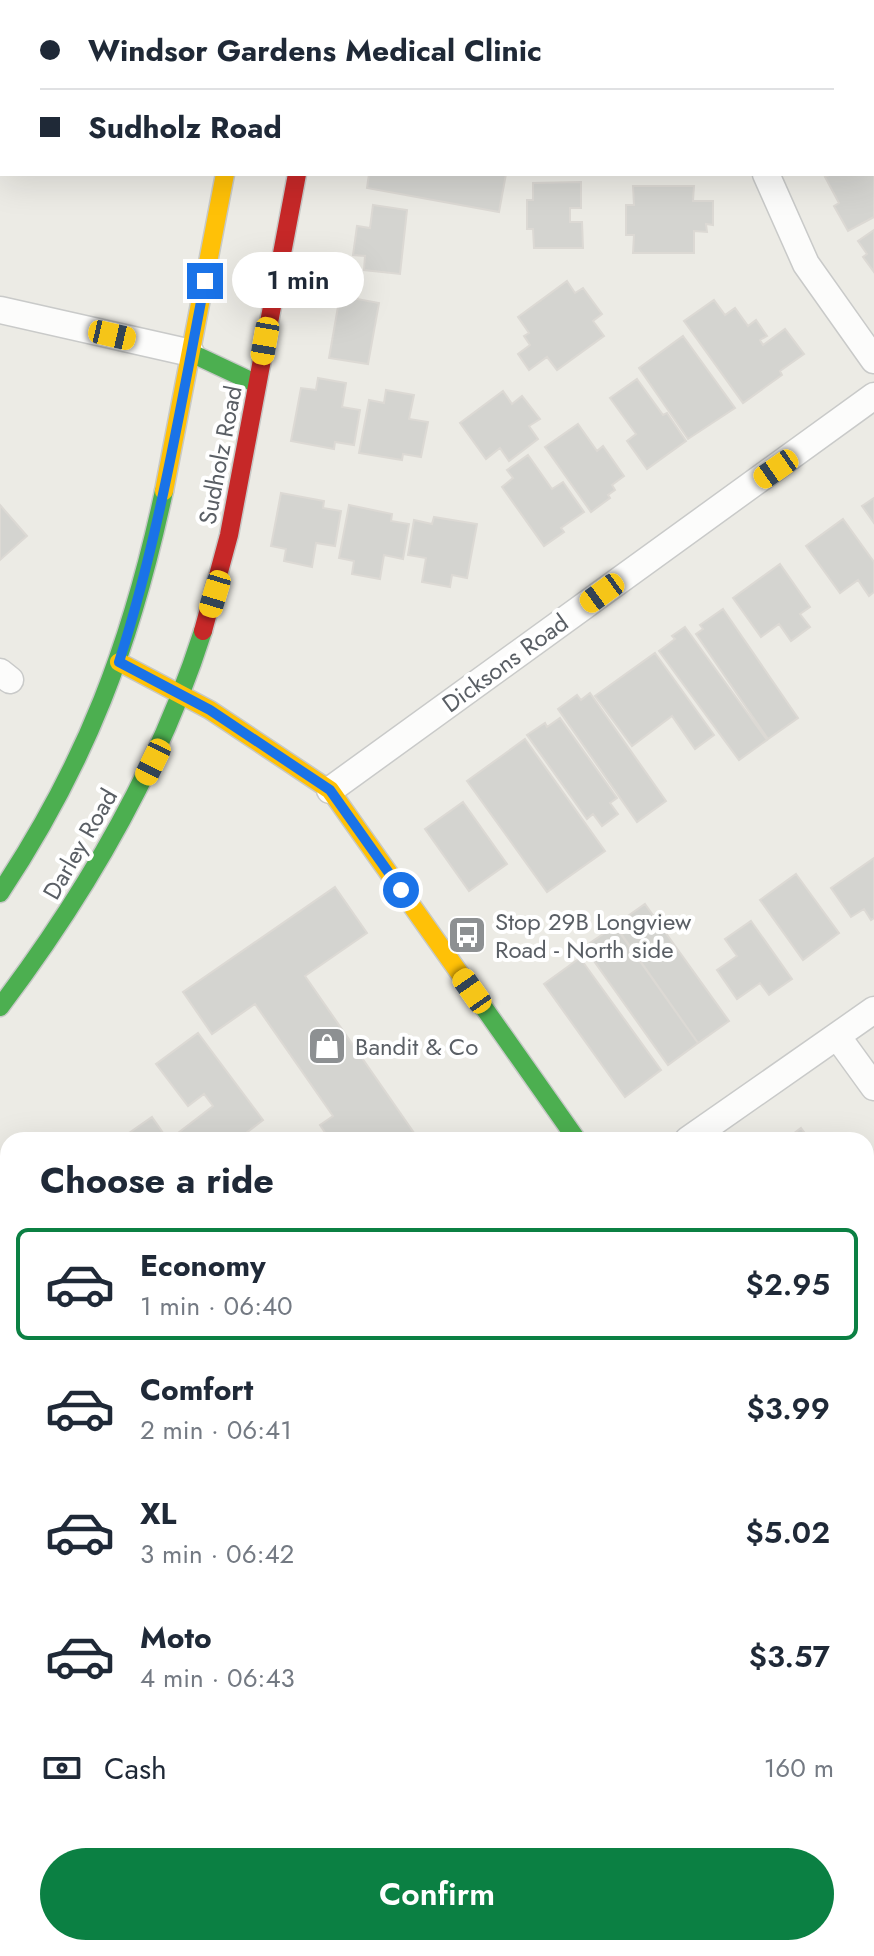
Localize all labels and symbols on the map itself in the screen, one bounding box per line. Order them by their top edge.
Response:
callout: 1 min [233,253,365,309]
route end [187,263,223,299]
car [249,315,281,367]
car [86,318,138,352]
street label: Sudholz Road [189,383,251,527]
car [749,445,803,493]
car [197,568,233,620]
car [576,569,628,617]
street label: Dicksons Road [435,605,575,721]
car [132,735,174,789]
street label: Darley Road [34,782,126,906]
route start [383,872,419,908]
place label: Stop 29B Longview Road - North side [495,904,692,967]
bus stop icon: Stop 29B Longview Road - North side [446,914,488,956]
car [448,964,496,1018]
shop icon: Bandit & Co [306,1025,348,1067]
place label: Bandit & Co [355,1029,478,1064]

